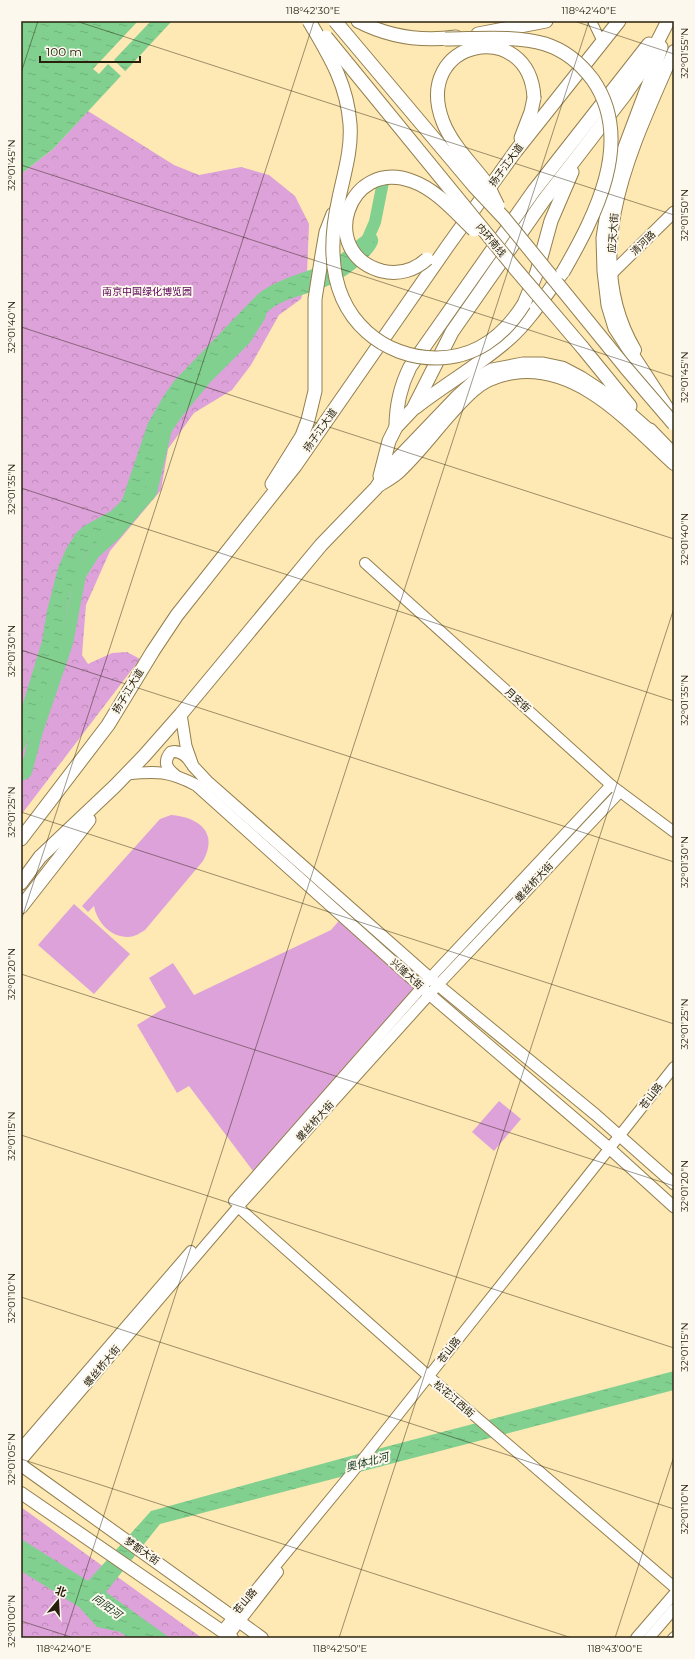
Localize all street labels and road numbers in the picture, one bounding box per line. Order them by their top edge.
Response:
street label: 扬子江大道 [486,141,526,189]
street label: 应天大街 [605,213,621,253]
street label: 内环南线 [473,221,509,259]
street label: 清河路 [628,228,658,258]
street label: 扬子江大道 [300,406,340,454]
street label: 扬子江大道 [110,666,146,716]
street label: 月安街 [503,685,533,715]
street label: 螺丝桥大街 [512,859,556,905]
street label: 兴隆大街 [388,956,426,992]
street label: 苍山路 [637,1080,665,1112]
street label: 螺丝桥大街 [293,1098,337,1144]
street label: 苍山路 [435,1334,463,1366]
street label: 螺丝桥大街 [81,1343,123,1389]
street label: 松花江西街 [431,1378,477,1420]
street label: 梦都大街 [122,1534,162,1568]
street label: 苍山路 [230,1585,260,1617]

